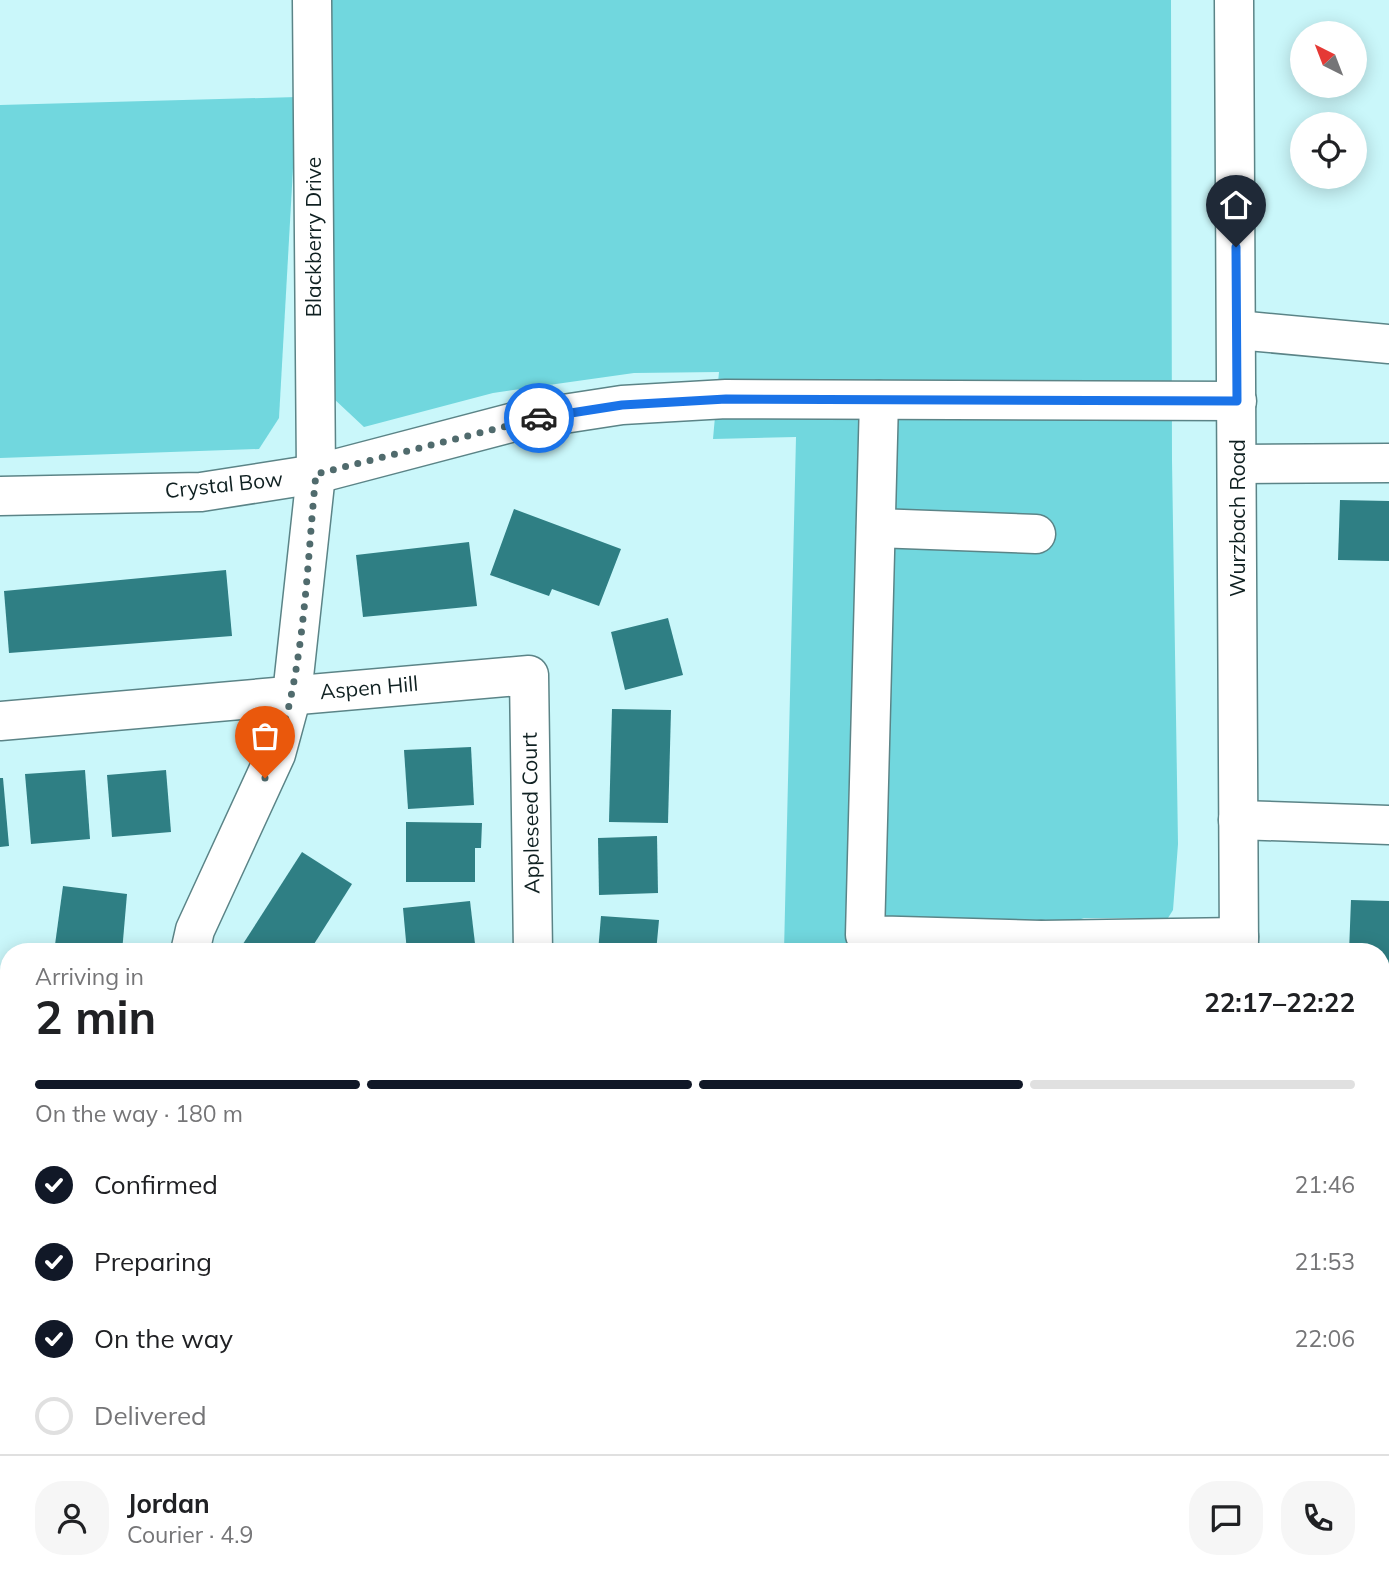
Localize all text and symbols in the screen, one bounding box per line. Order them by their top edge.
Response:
north arrow [1290,21,1367,98]
map controls [1290,21,1367,189]
button: locate [1290,112,1367,189]
street label: Blackberry Drive [300,157,326,317]
pin [1206,175,1266,247]
icon: home [1217,186,1255,224]
courier [504,383,574,453]
icon: car [520,399,558,437]
street label: Wurzbach Road [1224,439,1250,597]
street label: Crystal Bow [164,465,284,503]
street label: Aspen Hill [319,670,419,704]
pin [235,706,295,778]
icon: bag [246,717,284,755]
street label: Appleseed Court [516,732,544,894]
text: Arriving in [35,962,144,991]
text: 22:17–22:22 [1204,986,1355,1019]
text: 2 min [35,988,156,1046]
text: On the way · 180 m [35,1099,243,1128]
icon: check [35,1166,73,1204]
text: Confirmed [94,1168,218,1201]
text: 21:46 [1295,1170,1355,1199]
icon: check [35,1243,73,1281]
text: Preparing [94,1245,212,1278]
text: 21:53 [1295,1247,1355,1276]
icon: check [35,1320,73,1358]
text: On the way [94,1322,233,1355]
text: 22:06 [1295,1324,1355,1353]
text: Delivered [94,1399,207,1432]
button: person [35,1481,109,1555]
button: chat [1189,1481,1263,1555]
button: phone [1281,1481,1355,1555]
text: Jordan [127,1487,210,1520]
text: Courier · 4.9 [127,1520,253,1549]

